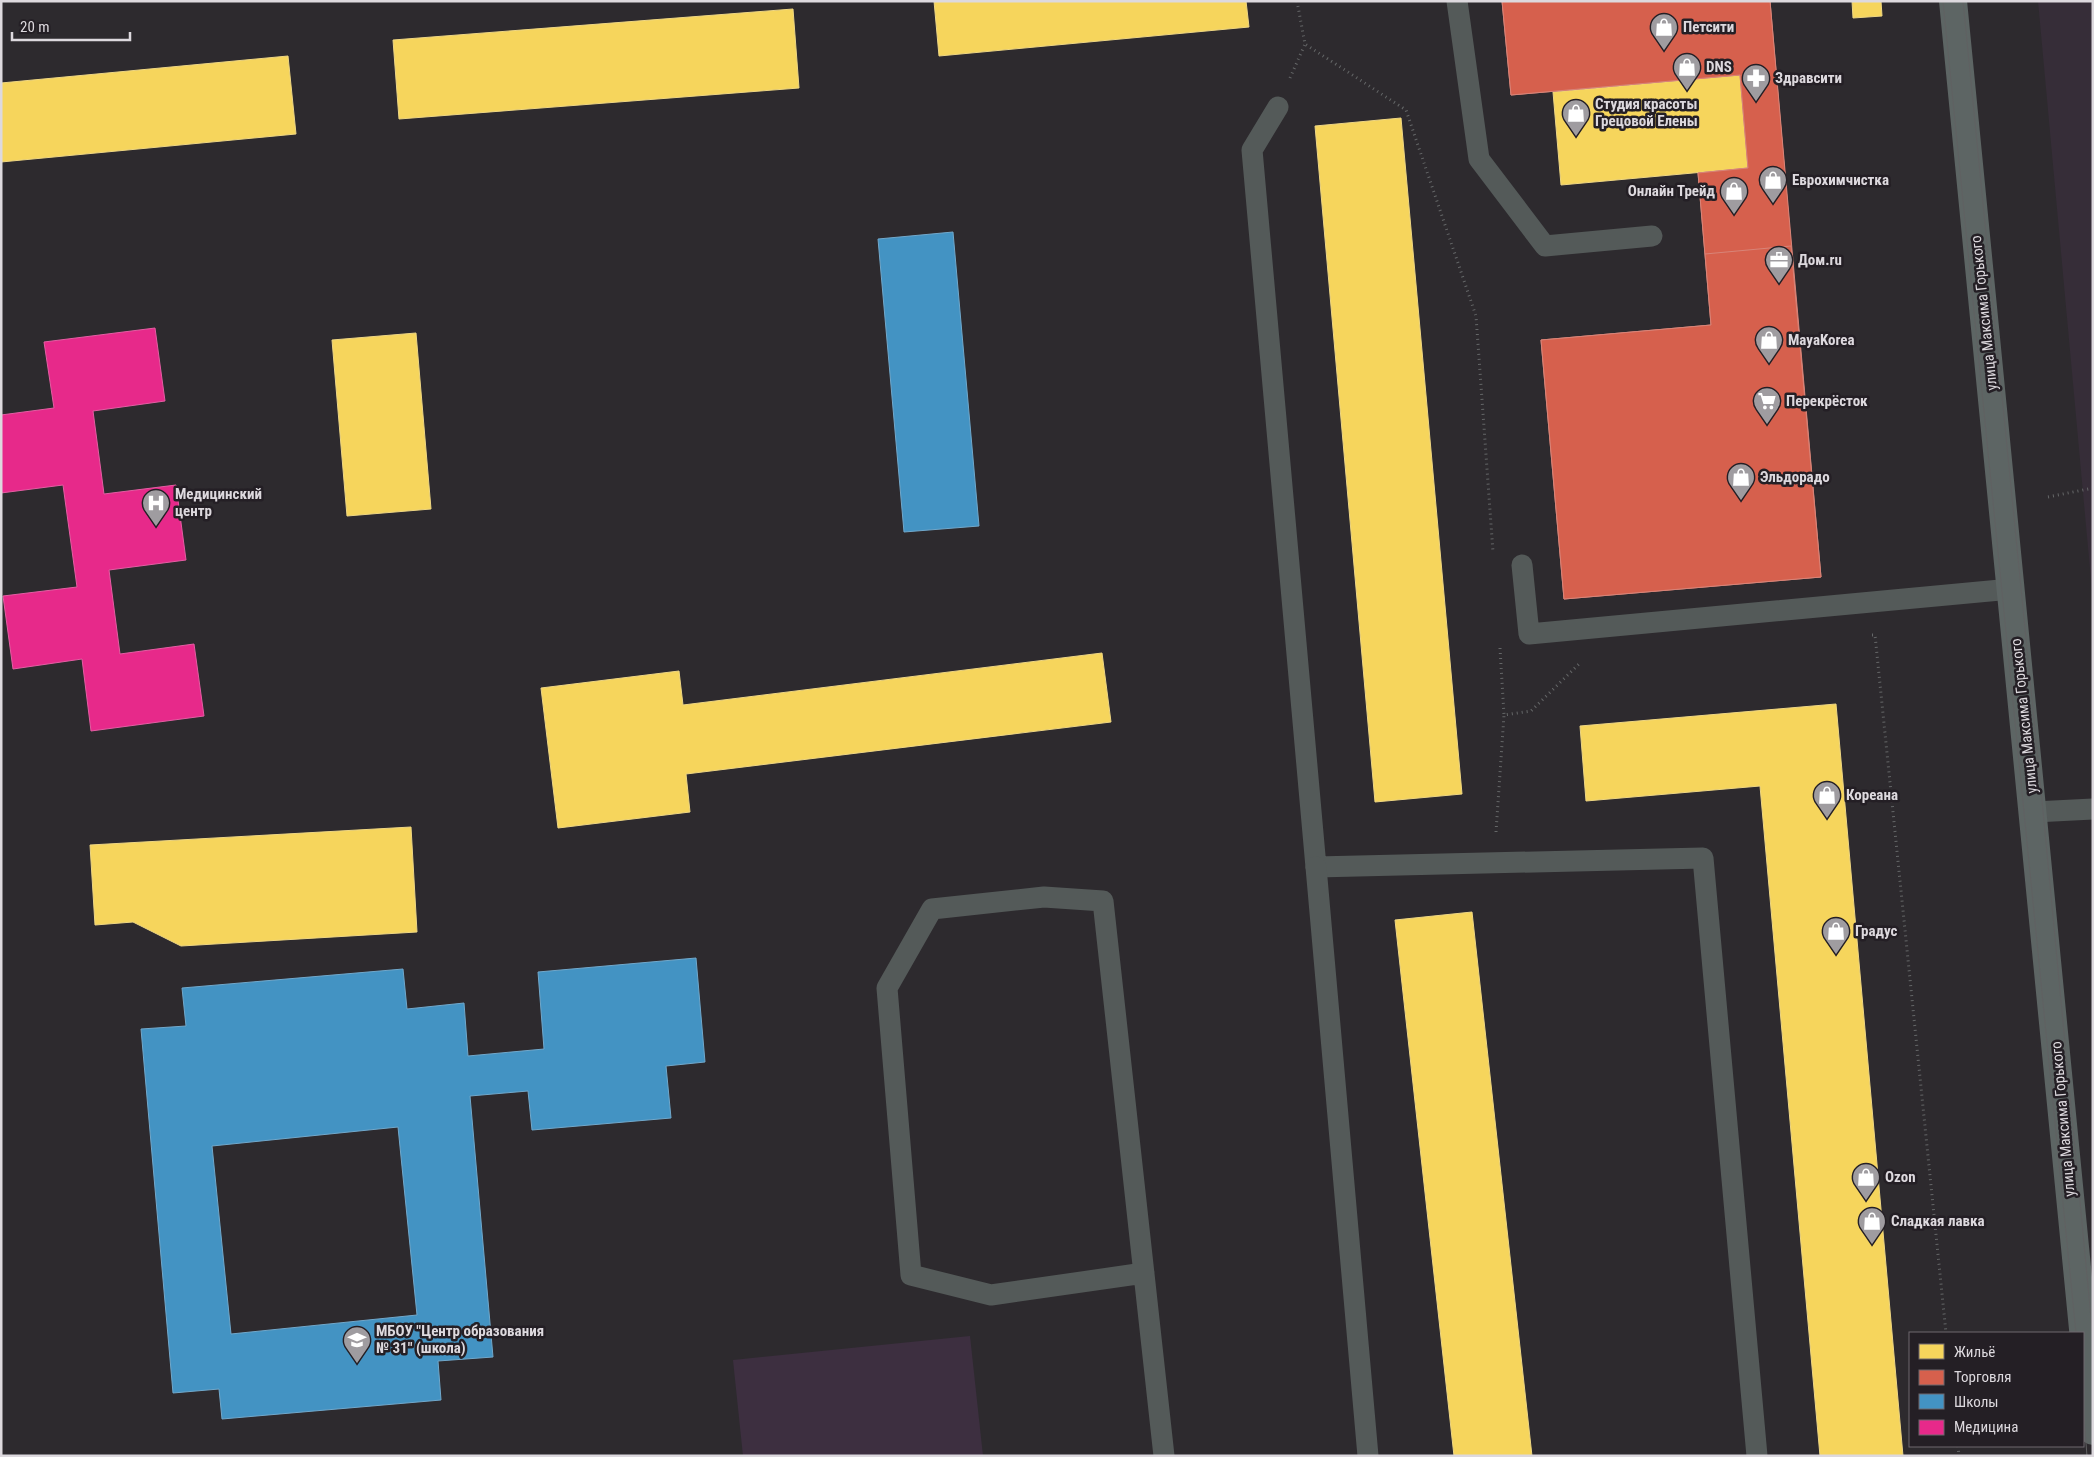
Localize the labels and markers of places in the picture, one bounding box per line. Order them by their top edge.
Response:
shop icon: Петсити [1649,12,1679,51]
place label: Петсити [1683,18,1734,36]
shop icon: DNS [1672,52,1702,91]
place label: DNS [1706,58,1732,76]
pharmacy icon: Здравсити [1741,63,1771,102]
place label: Здравсити [1775,69,1842,87]
place label: Студия красоты Грецовой Елены [1595,95,1698,130]
shop icon: Студия красоты Грецовой Елены [1561,98,1591,137]
shop icon: Еврохимчистка [1758,165,1788,204]
place label: Еврохимчистка [1792,171,1889,189]
shop icon: Онлайн Трейд [1719,176,1749,215]
place label: Онлайн Трейд [1628,182,1716,200]
office icon: Дом.ru [1764,245,1794,284]
place label: Дом.ru [1798,251,1842,269]
shop icon: MayaKorea [1754,325,1784,364]
place label: MayaKorea [1788,331,1855,349]
supermarket icon: Перекрёсток [1752,386,1782,425]
place label: Перекрёсток [1786,392,1868,410]
shop icon: Эльдорадо [1726,462,1756,501]
place label: Эльдорадо [1760,468,1830,486]
place label: Медицинский центр [175,485,262,520]
hospital icon: Медицинский центр [141,488,171,527]
shop icon: Кореана [1812,780,1842,819]
place label: Кореана [1846,786,1898,804]
shop icon: Градус [1821,916,1851,955]
place label: Градус [1855,922,1898,940]
shop icon: Ozon [1851,1162,1881,1201]
place label: Ozon [1885,1168,1916,1186]
shop icon: Сладкая лавка [1857,1206,1887,1245]
place label: Сладкая лавка [1891,1212,1985,1230]
place label: МБОУ "Центр образования № 31" (школа) [376,1322,544,1357]
school or university icon: МБОУ "Центр образования № 31" (школа) [342,1325,372,1364]

